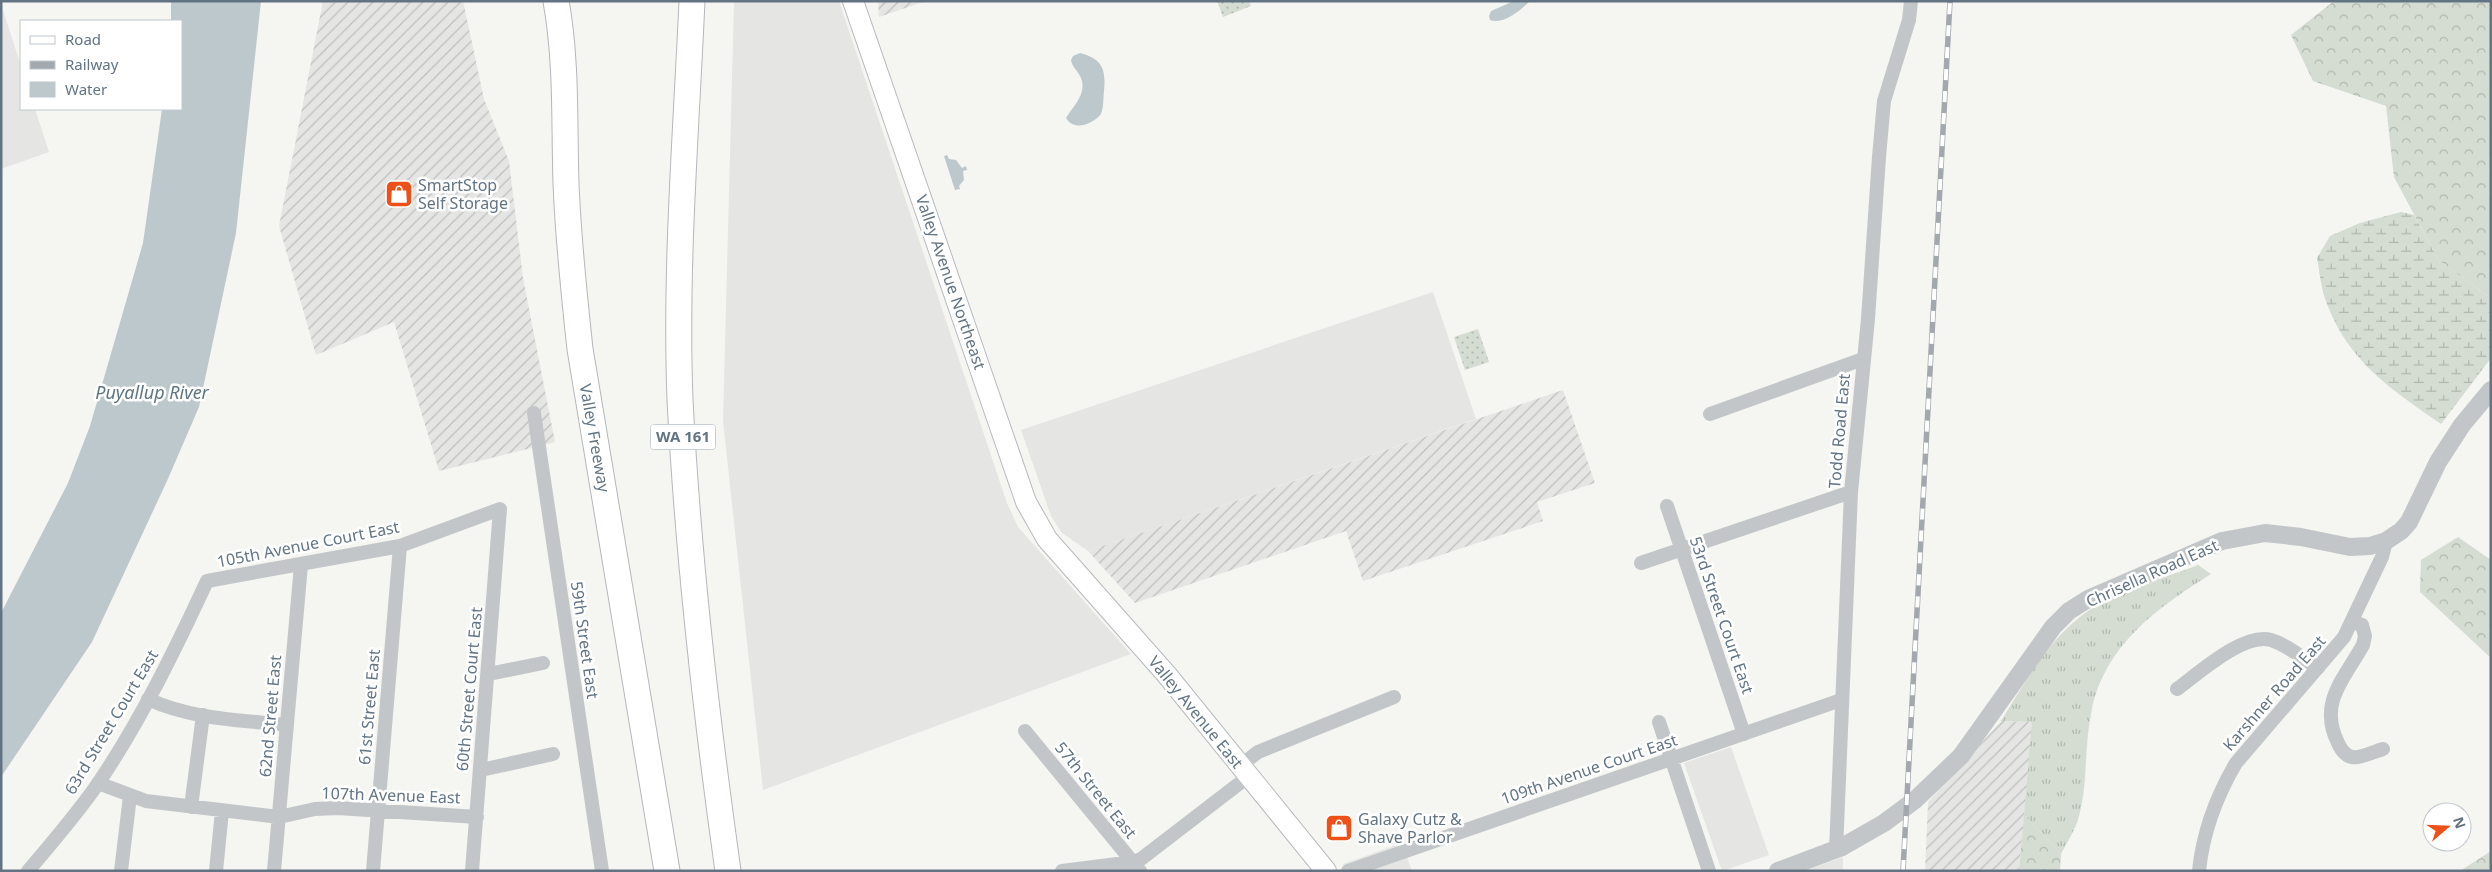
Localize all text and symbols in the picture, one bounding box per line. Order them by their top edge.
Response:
legend [20,20,182,110]
text: Road [65,29,101,49]
text: Railway [65,54,119,74]
text: Water [65,79,107,99]
place label: SmartStop Self Storage [418,174,508,214]
shop icon: SmartStop Self Storage [384,179,414,209]
street label: Valley Avenue Northeast [911,192,991,373]
street label: Todd Road East [1823,372,1855,489]
water label: Puyallup River [95,380,210,404]
street label: Valley Freeway [575,382,615,495]
road number: WA 161 [650,424,716,450]
street label: 105th Avenue Court East [215,515,401,572]
street label: 53rd Street Court East [1685,533,1759,697]
street label: Chrisella Road East [2082,534,2222,612]
street label: 59th Street East [566,580,604,700]
street label: 60th Street Court East [451,606,487,772]
street label: Karshner Road East [2218,630,2331,756]
street label: 63rd Street Court East [59,645,163,798]
street label: 61st Street East [353,648,385,766]
street label: Valley Avenue East [1144,651,1248,773]
street label: 62nd Street East [254,654,286,778]
street label: 109th Avenue Court East [1498,728,1680,810]
street label: 57th Street East [1050,737,1142,843]
street label: 107th Avenue East [321,782,461,808]
north arrow [2422,802,2472,852]
place label: Galaxy Cutz & Shave Parlor [1358,808,1462,848]
shop icon: Galaxy Cutz & Shave Parlor [1324,813,1354,843]
text: N [2449,814,2471,831]

